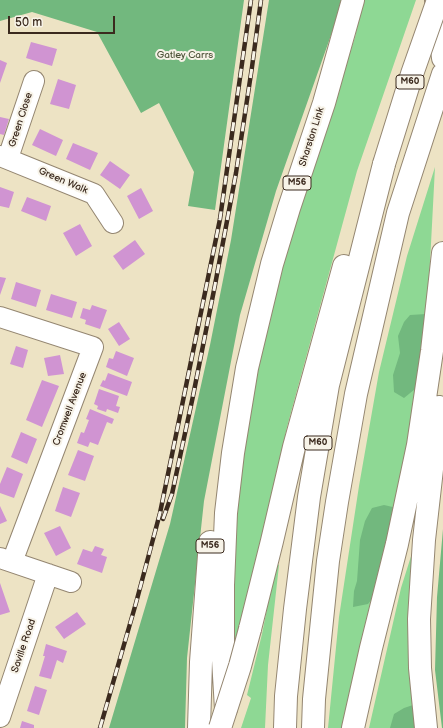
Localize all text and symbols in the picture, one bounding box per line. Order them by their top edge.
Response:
scale bar [10,8,117,34]
text: 50 m [15,15,42,30]
park label: Gatley Carrs [157,49,213,61]
road number: M60 [396,75,424,89]
street label: Green Close [6,91,36,149]
street label: Sharston Link [297,106,327,168]
street label: Green Walk [37,165,89,197]
road number: M56 [283,176,311,190]
street label: Cromwell Avenue [50,371,90,447]
road number: M60 [304,436,332,450]
road number: M56 [196,539,224,553]
street label: Saville Road [9,618,39,674]

